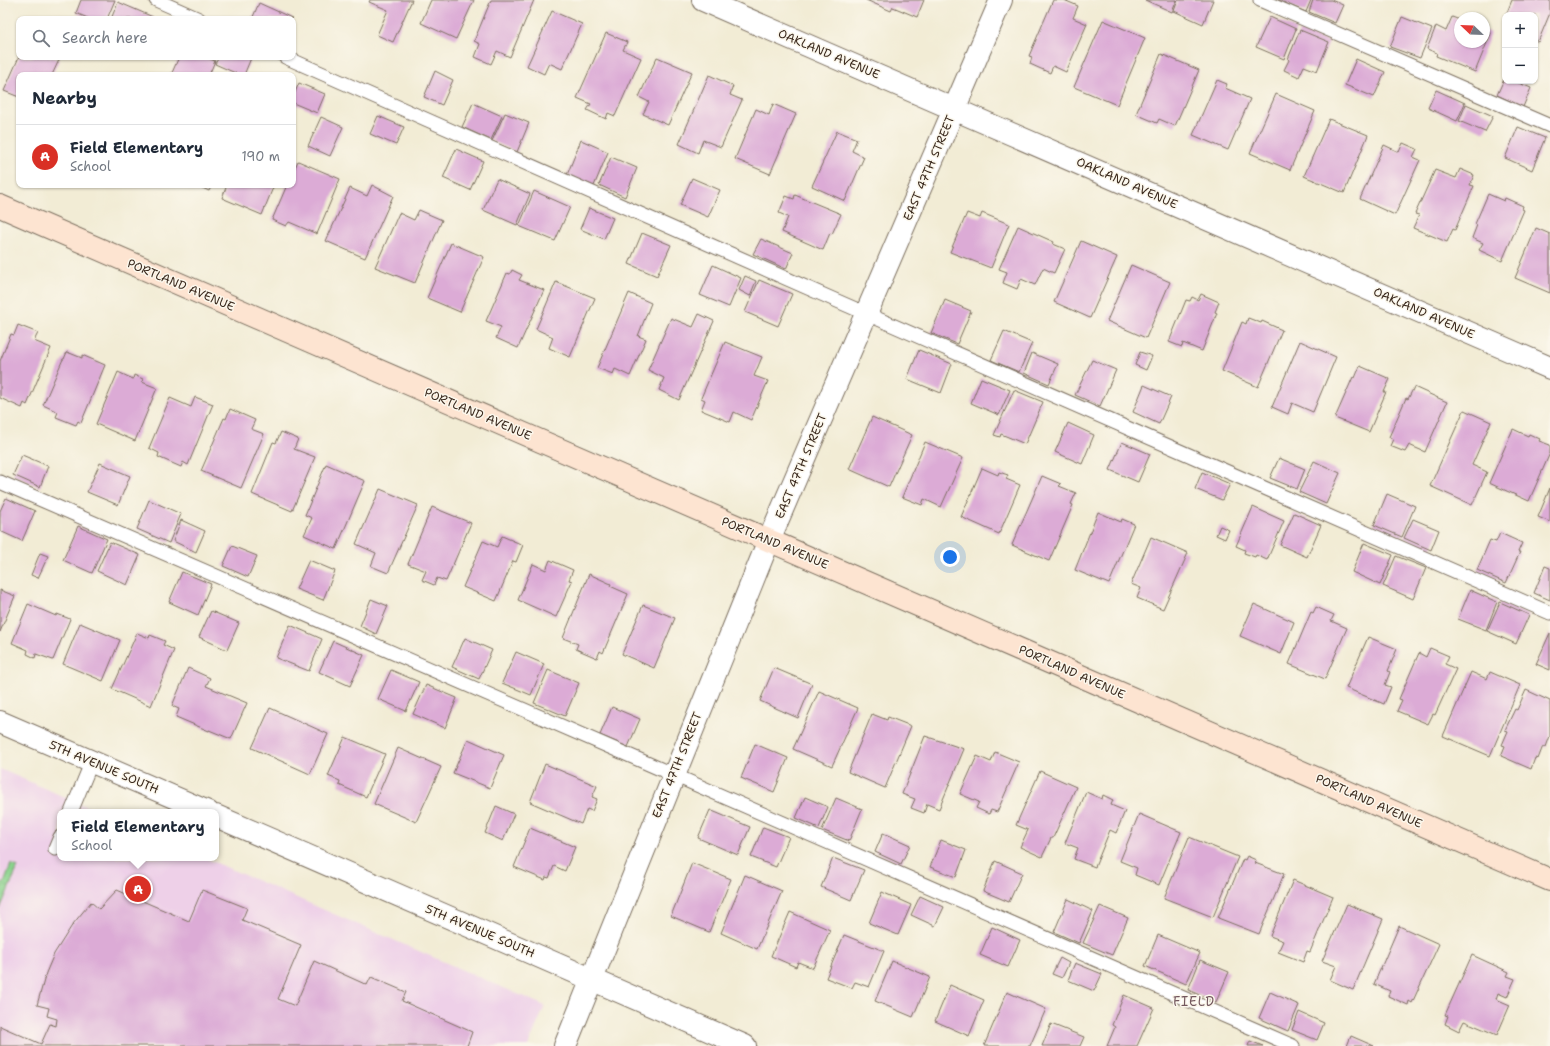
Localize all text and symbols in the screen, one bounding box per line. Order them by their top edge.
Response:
north arrow [1454,12,1490,48]
map controls [1502,12,1538,84]
button: + [1502,12,1538,48]
search box [16,16,296,60]
street label: OAKLAND AVENUE [776,25,882,83]
icon: search [30,27,52,49]
text: Search here [62,28,148,48]
button: − [1502,48,1538,84]
text: Nearby [32,87,97,109]
street label: EAST 47TH STREET [900,112,959,223]
text: Field Elementary [70,138,203,158]
text: A [40,148,50,165]
text: 190 m [241,148,280,165]
street label: OAKLAND AVENUE [1074,153,1180,213]
text: School [70,158,111,175]
street label: PORTLAND AVENUE [125,255,237,315]
street label: OAKLAND AVENUE [1371,283,1477,343]
street label: PORTLAND AVENUE [422,384,534,444]
street label: EAST 47TH STREET [772,410,831,521]
street label: PORTLAND AVENUE [719,513,831,573]
your location [940,547,960,567]
street label: PORTLAND AVENUE [1016,641,1128,703]
street label: EAST 47TH STREET [648,709,706,820]
street label: 5TH AVENUE SOUTH [47,737,162,797]
street label: PORTLAND AVENUE [1313,770,1425,832]
popup [57,809,219,861]
text: Field Elementary [71,817,205,837]
text: School [71,837,112,854]
pin: A [125,874,151,904]
street label: 5TH AVENUE SOUTH [423,901,538,961]
district label: FIELD [1173,993,1215,1010]

